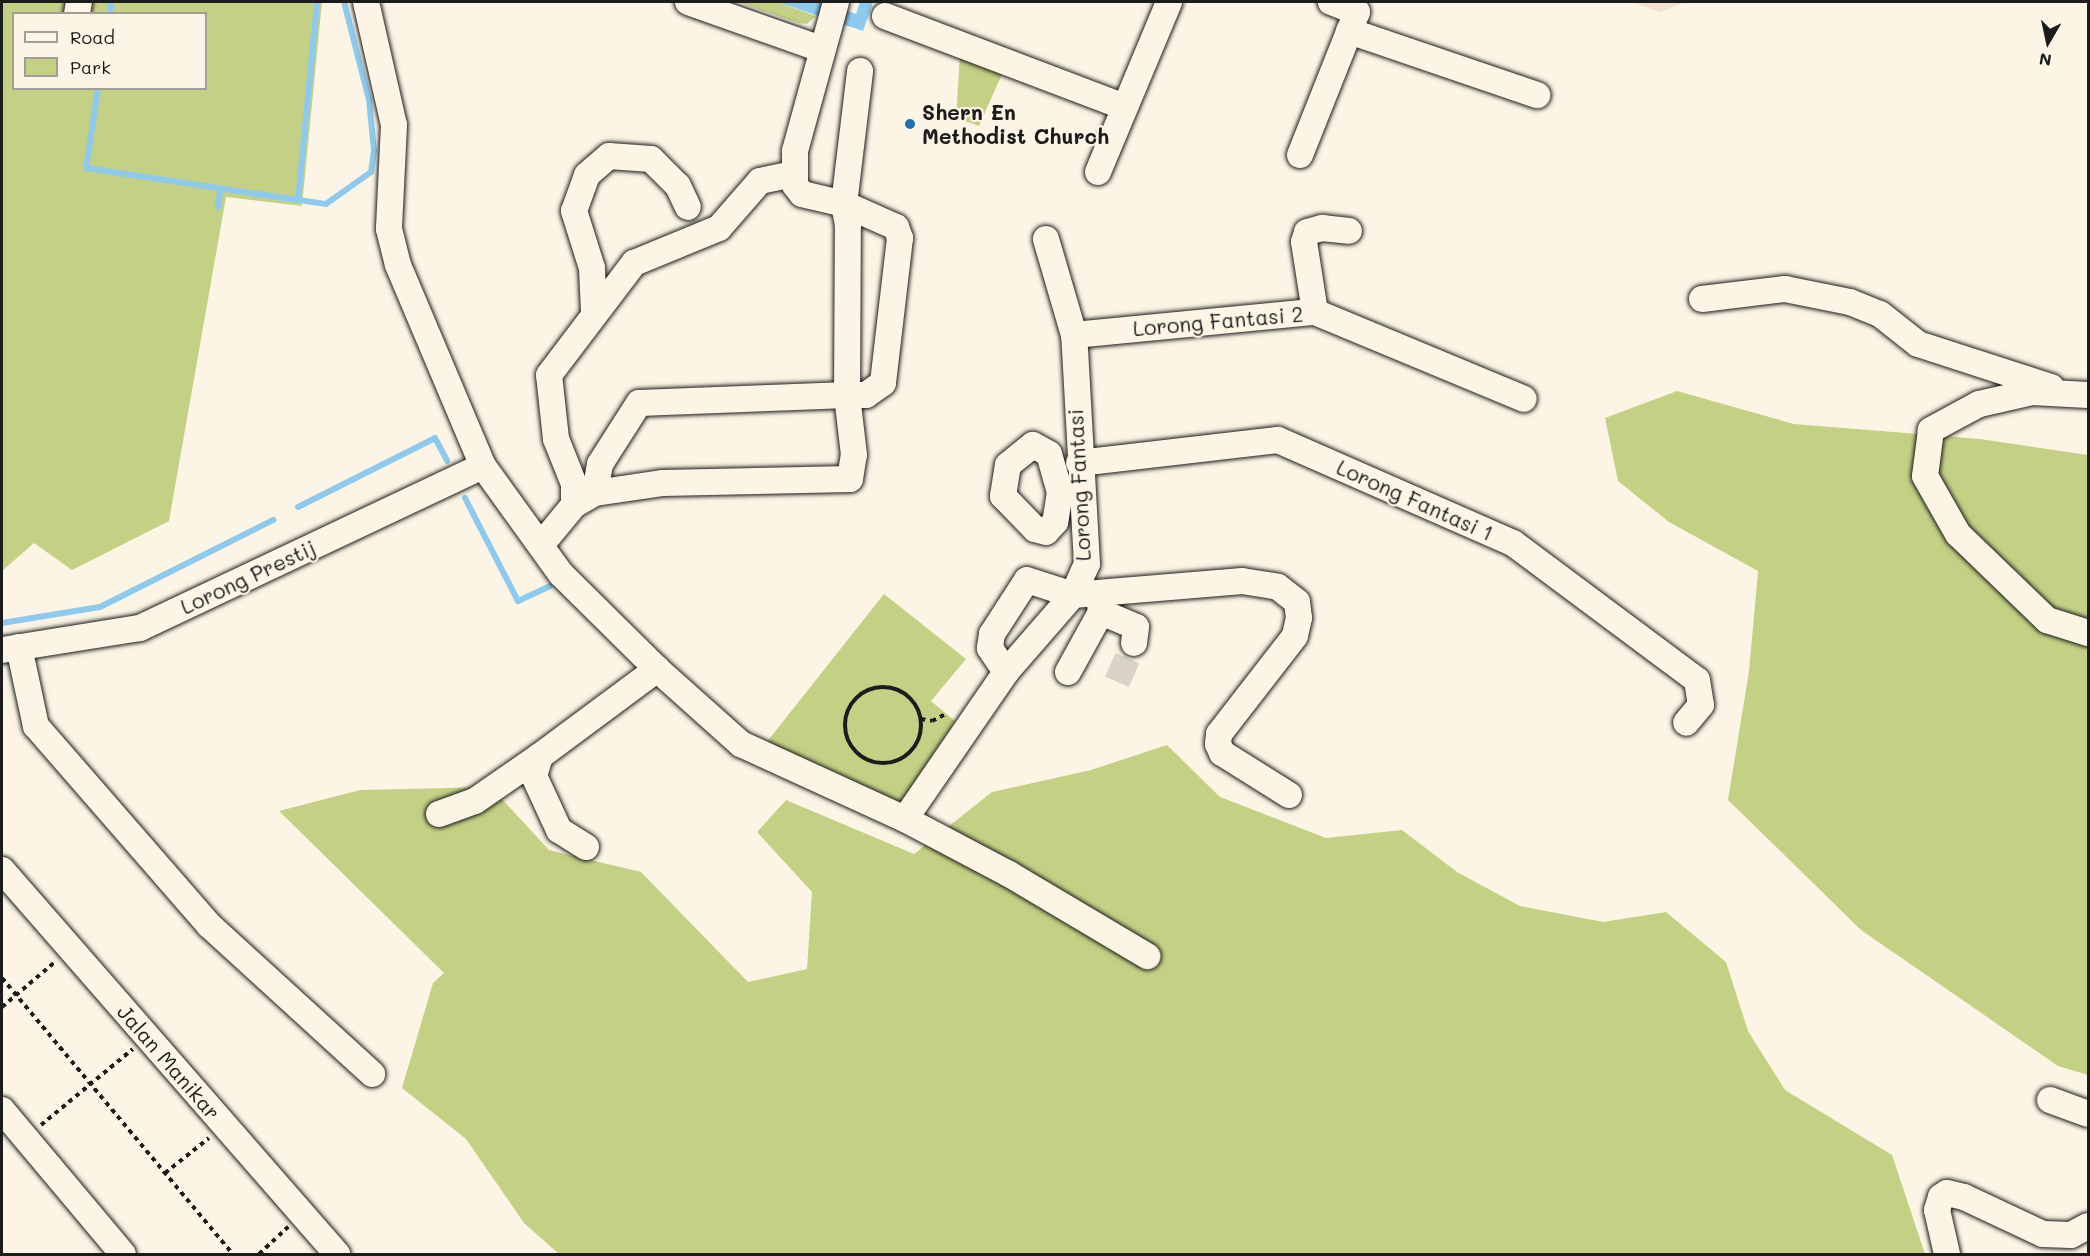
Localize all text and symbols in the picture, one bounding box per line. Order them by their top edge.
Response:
legend [12,12,207,90]
north arrow [2018,12,2078,72]
text: Road [70,25,115,49]
text: N [2037,49,2053,72]
text: Park [70,55,111,79]
place label: Shern En Methodist Church [922,99,1109,149]
marker: Shern En Methodist Church [903,117,917,131]
street label: Lorong Fantasi 2 [1132,301,1304,341]
street label: Lorong Fantasi [1062,408,1096,562]
street label: Lorong Fantasi 1 [1333,454,1497,546]
street label: Lorong Prestij [176,535,320,619]
street label: Jalan Manikar [112,999,226,1125]

